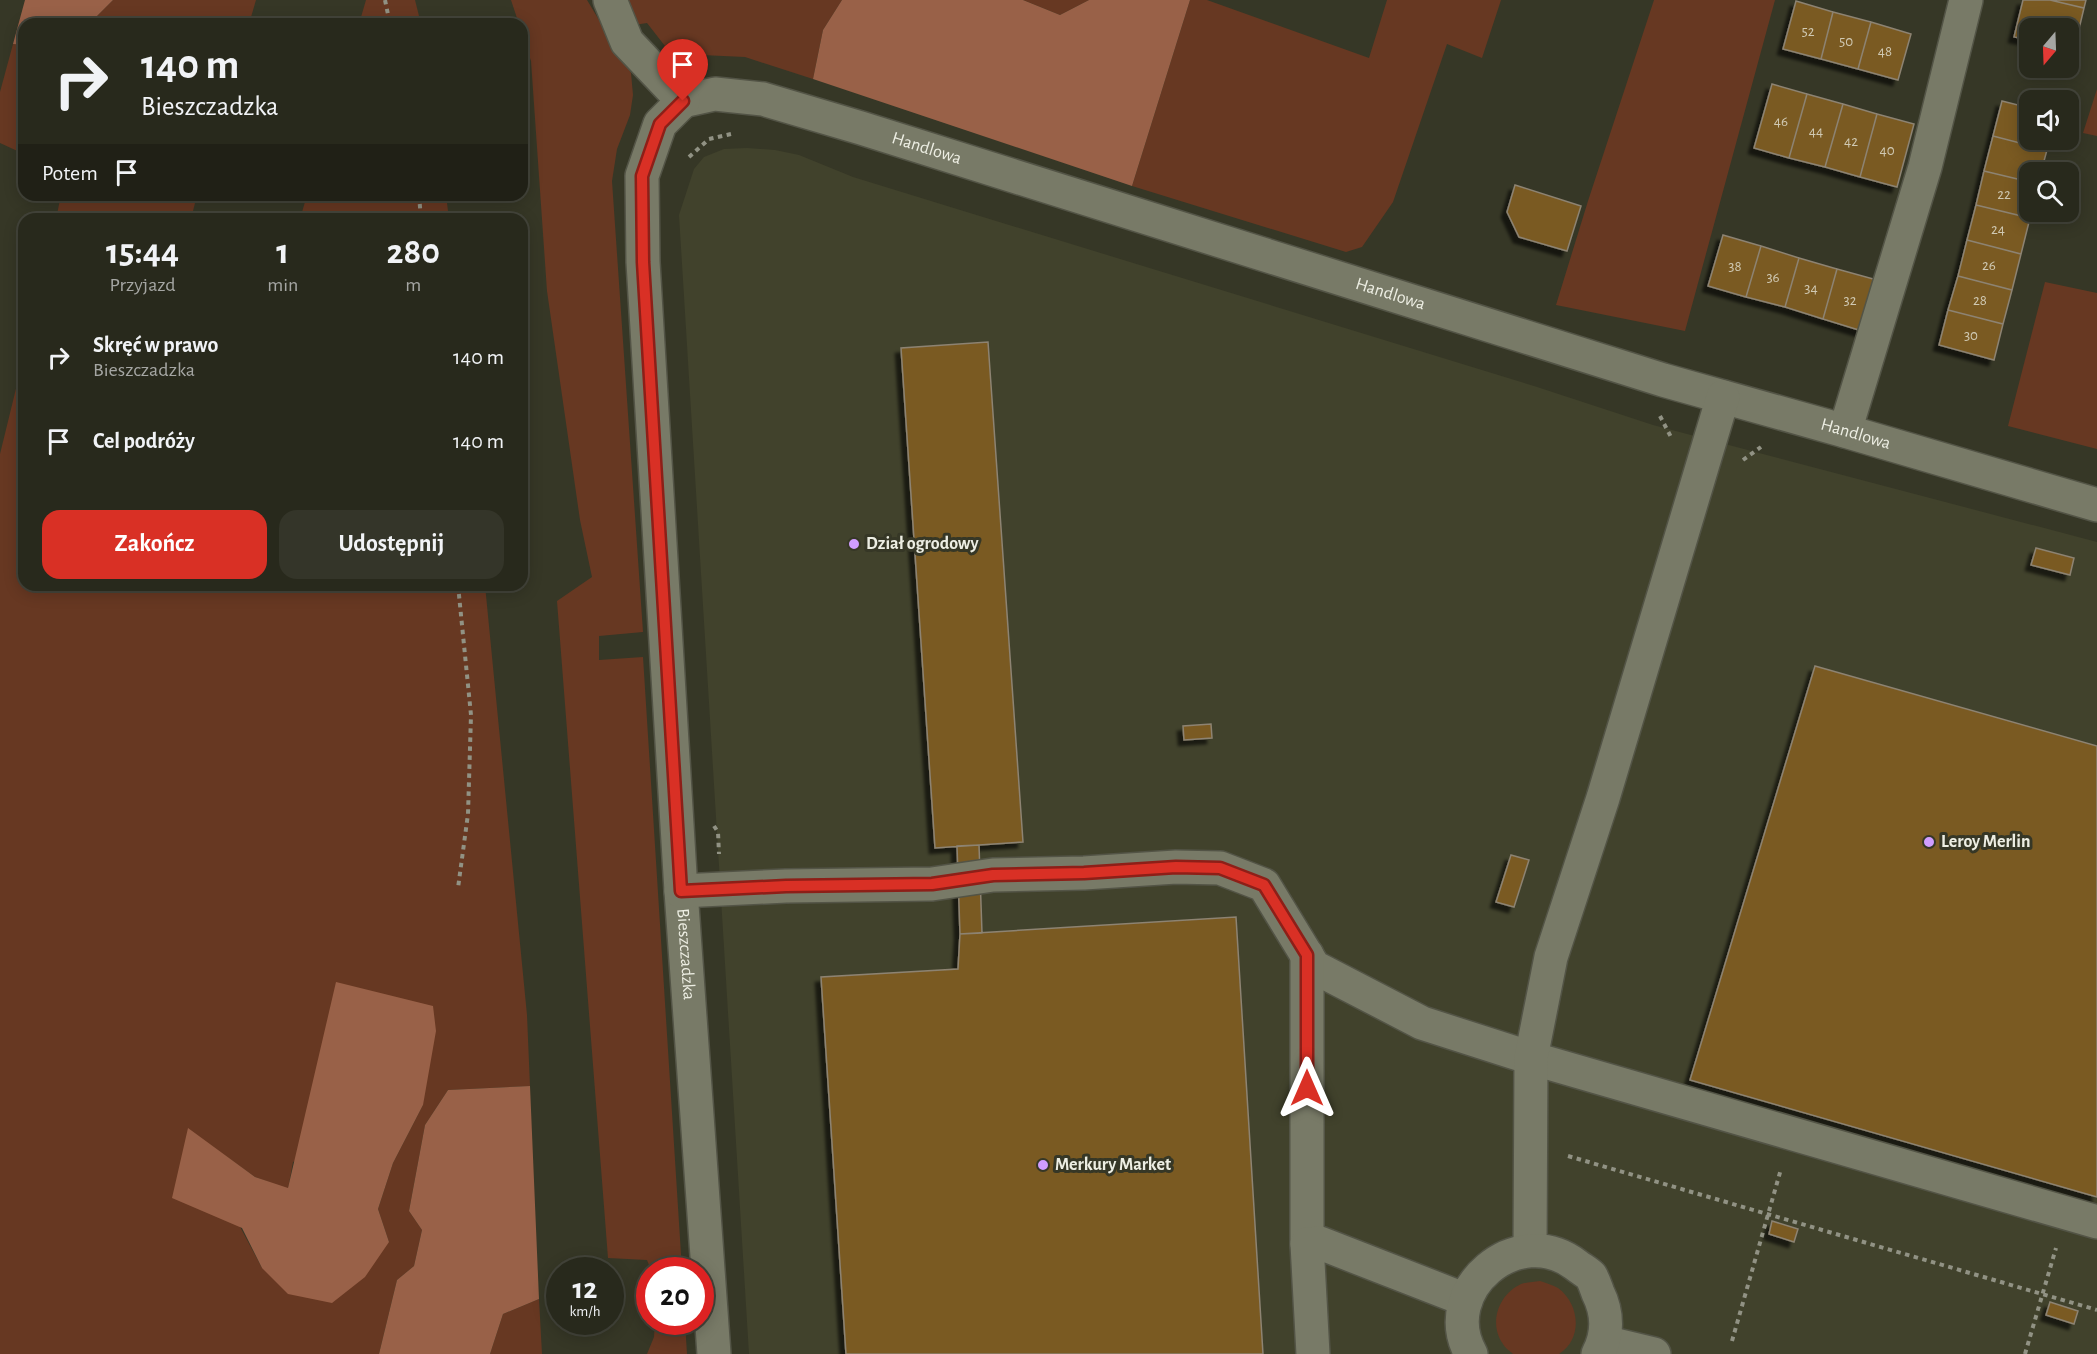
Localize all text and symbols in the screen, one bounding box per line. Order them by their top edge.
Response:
north arrow [2019,18,2079,78]
map controls [2019,18,2079,222]
house number: 52 [1801,24,1815,39]
house number: 50 [1839,34,1853,49]
pin [657,39,708,101]
icon: right [42,42,120,120]
text: 140 m [141,44,239,86]
house number: 48 [1878,44,1892,59]
icon: arrive [666,48,699,81]
button: sound [2019,90,2079,150]
text: Bieszczadzka [141,93,279,120]
house number: 46 [1774,114,1788,129]
house number: 44 [1809,124,1823,139]
street label: Handlowa [890,129,964,168]
house number: 42 [1844,134,1858,149]
house number: 40 [1879,143,1895,158]
icon: arrive [110,156,143,189]
text: Potem [42,162,98,184]
button: search [2019,162,2079,222]
house number: 22 [1997,187,2011,202]
house number: 24 [1991,222,2005,237]
text: 15:44 [106,234,179,270]
text: 1 [276,234,289,270]
text: 280 [386,234,440,270]
house number: 26 [1982,258,1996,273]
house number: 38 [1728,259,1742,274]
house number: 36 [1766,270,1780,285]
text: Przyjazd [109,275,176,295]
text: min [267,275,298,295]
text: m [405,275,421,295]
street label: Handlowa [1353,275,1427,314]
house number: 34 [1804,281,1818,296]
house number: 32 [1843,293,1857,308]
house number: 28 [1973,293,1987,308]
house number: 30 [1964,328,1978,343]
text: Skręć w prawo [93,334,218,356]
icon: right [42,341,75,374]
text: 140 m [453,346,504,368]
text: Bieszczadzka [93,360,195,380]
street label: Handlowa [1819,416,1893,453]
icon: arrive [42,425,75,458]
text: Cel podróży [93,430,195,452]
text: 140 m [453,430,504,452]
button: Zakończ [42,510,267,579]
button: Udostępnij [279,510,504,579]
place label: Dział ogrodowy [866,535,979,553]
marker: Dział ogrodowy [847,537,861,551]
place label: Leroy Merlin [1941,833,2030,851]
marker: Leroy Merlin [1922,835,1936,849]
street label: Bieszczadzka [673,908,698,1001]
position arrow [1275,1056,1339,1120]
place label: Merkury Market [1055,1156,1171,1174]
marker: Merkury Market [1036,1158,1050,1172]
speed limit sign: 20 [636,1257,714,1335]
text: 12 [573,1274,597,1304]
text: km/h [570,1304,600,1319]

